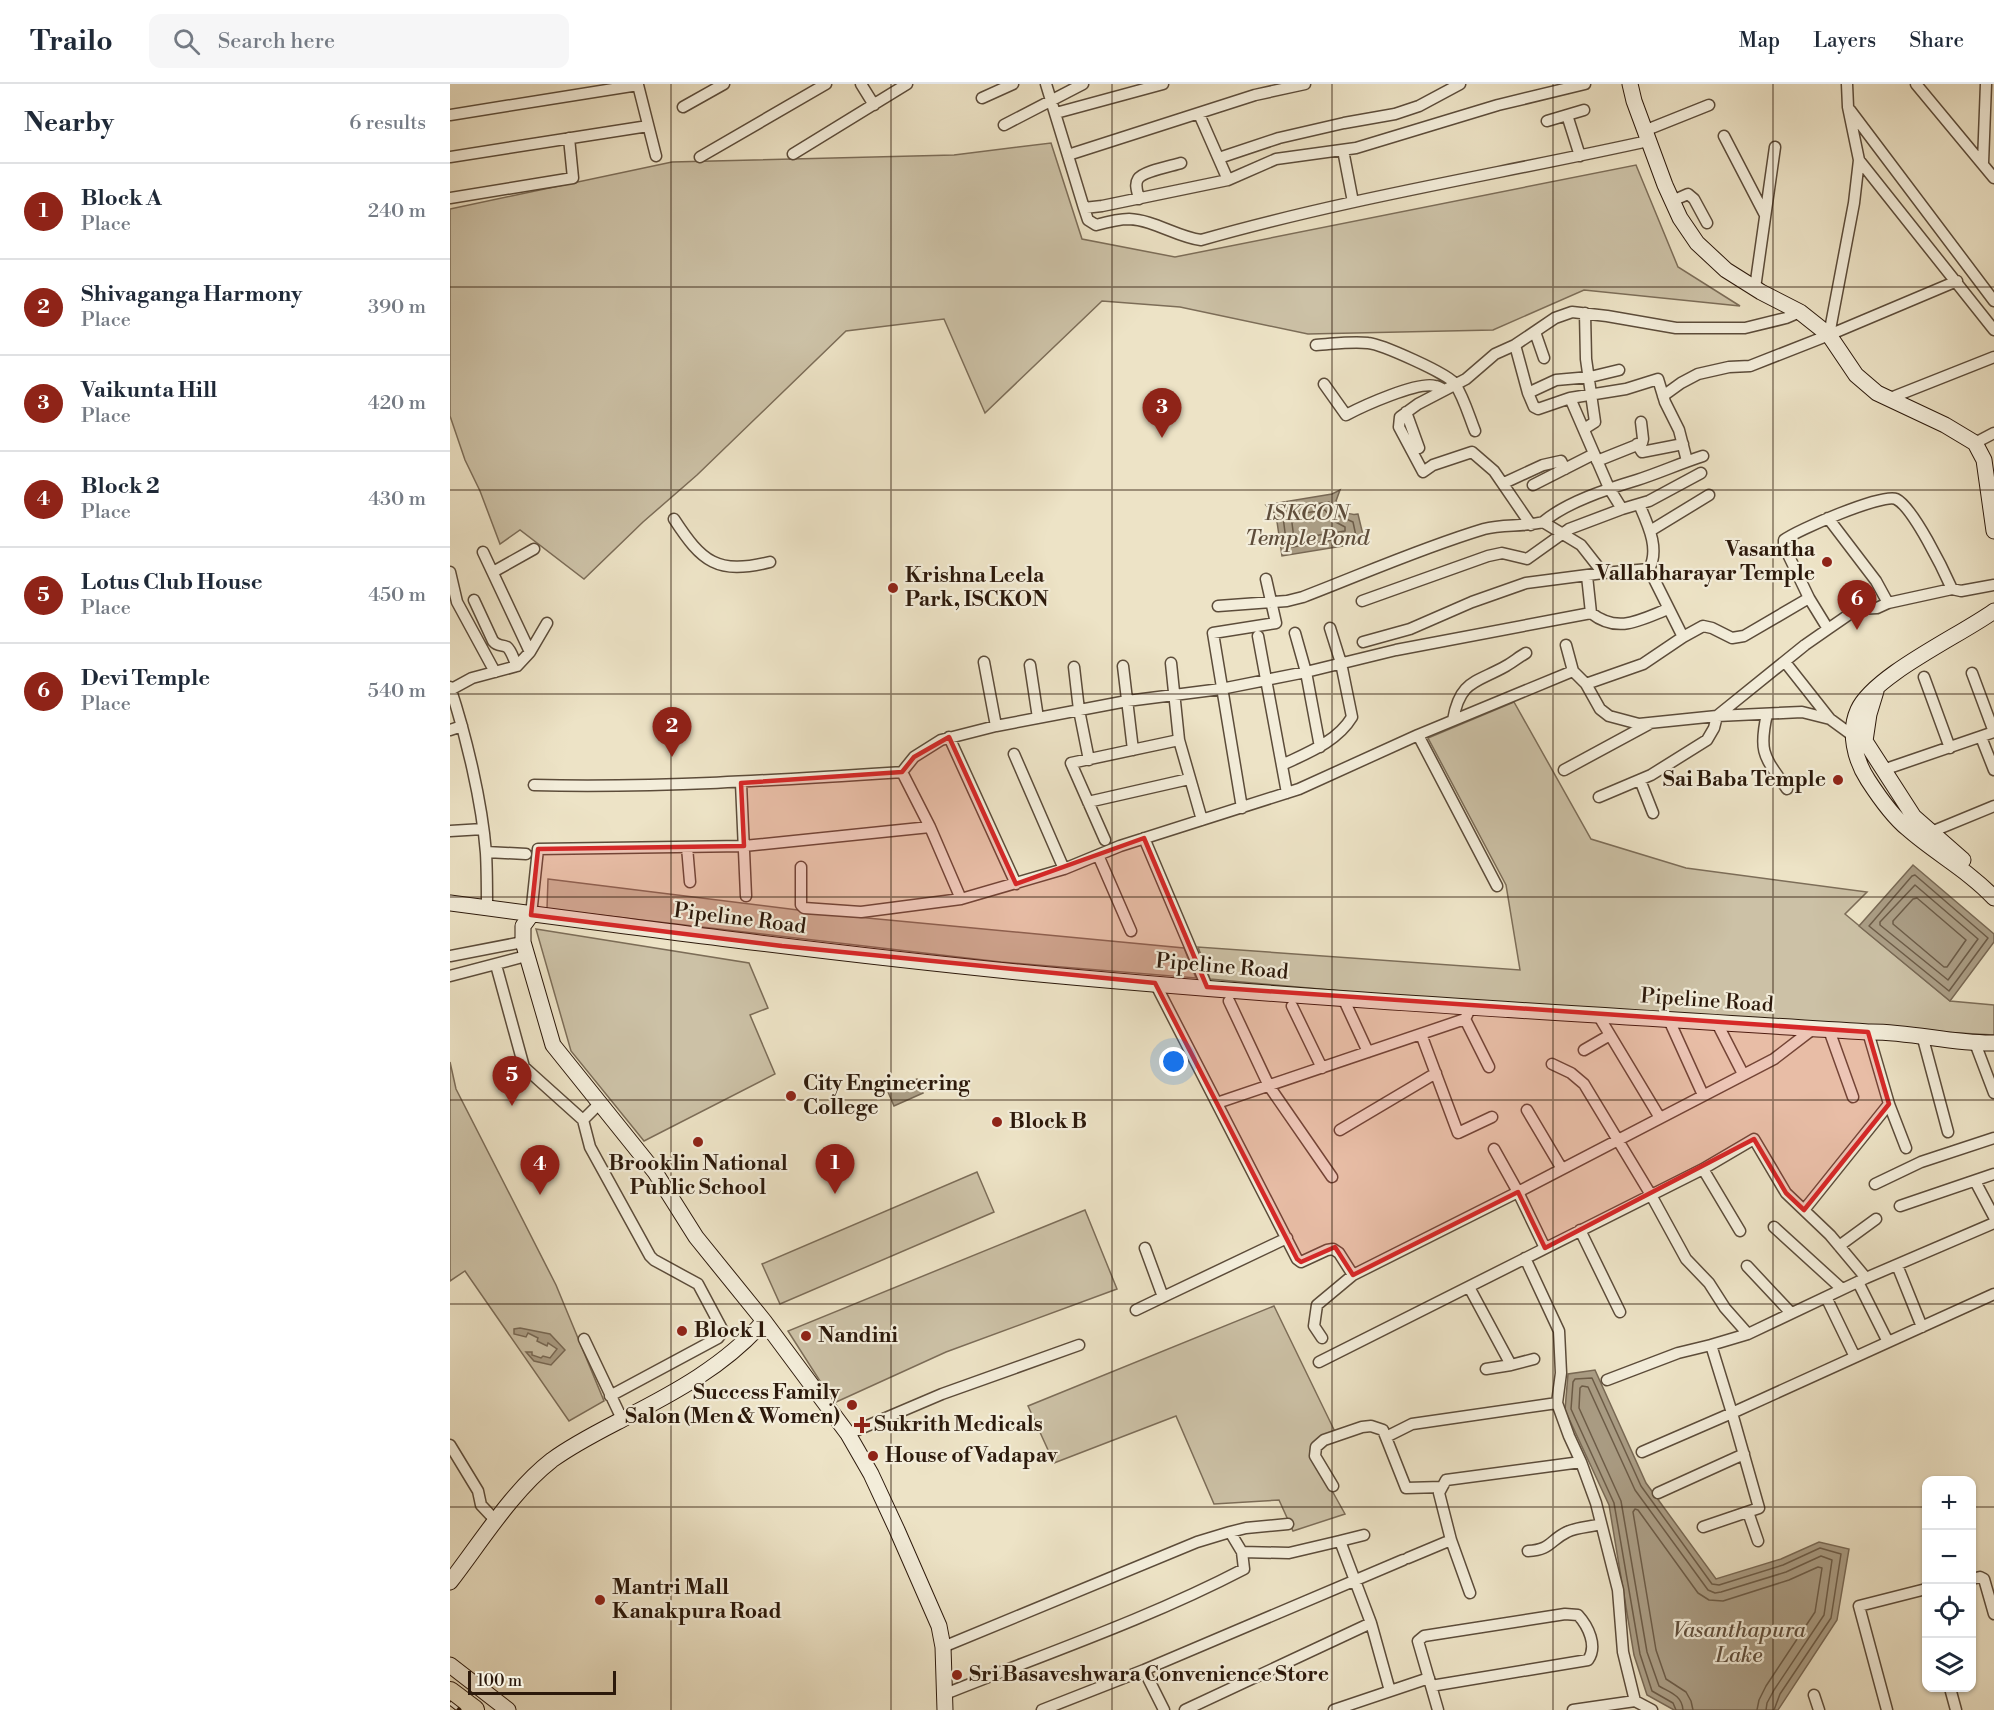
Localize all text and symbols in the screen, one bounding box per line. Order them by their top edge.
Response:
search box [149,14,569,68]
text: Trailo [30,24,113,59]
icon: search [170,25,203,58]
text: Search here [218,28,335,55]
text: Map [1739,28,1780,54]
text: Layers [1813,28,1876,54]
text: Share [1909,28,1964,54]
text: Nearby [24,107,114,139]
text: 6 results [349,111,426,136]
text: Block A [81,185,162,212]
text: 1 [39,199,48,224]
text: 240 m [368,199,426,224]
text: Place [81,212,131,237]
text: Shivaganga Harmony [81,281,302,308]
text: 2 [37,295,50,320]
text: 390 m [368,295,426,320]
text: Place [81,308,131,333]
text: Vaikunta Hill [81,377,217,404]
pin: 3 [1142,388,1182,438]
text: 3 [37,391,50,416]
text: 420 m [368,391,426,416]
text: Place [81,404,131,429]
text: Block 2 [81,473,160,500]
text: 4 [37,487,50,512]
text: 430 m [368,487,426,512]
text: Place [81,500,131,525]
water label: ISKCON Temple Pond [1245,500,1371,552]
place label: Vasantha Vallabharayar Temple [1595,537,1816,587]
marker: Vasantha Vallabharayar Temple [1820,555,1834,569]
place label: Krishna Leela Park, ISCKON [905,563,1049,613]
text: Lotus Club House [81,569,263,596]
pin: 6 [1838,580,1876,630]
marker: Krishna Leela Park, ISCKON [886,581,900,595]
text: 5 [37,583,50,608]
text: 450 m [368,583,426,608]
text: Place [81,596,131,621]
text: Devi Temple [81,665,210,692]
text: 6 [37,679,50,704]
text: 540 m [368,679,426,704]
text: Place [81,692,131,717]
pin: 2 [652,708,692,757]
place label: Sai Baba Temple [1663,767,1826,793]
marker: Sai Baba Temple [1831,773,1845,787]
street label: Pipeline Road [672,898,808,940]
street label: Pipeline Road [1154,948,1290,986]
street label: Pipeline Road [1640,983,1774,1019]
your location [1159,1047,1188,1076]
pin: 5 [492,1056,532,1106]
place label: City Engineering College [803,1071,971,1121]
marker: City Engineering College [784,1089,798,1103]
place label: Block B [1009,1109,1087,1135]
marker: Block B [990,1115,1004,1129]
marker: Brooklin National Public School [691,1135,705,1149]
pin: 1 [816,1144,854,1194]
pin: 4 [520,1146,560,1195]
place label: Brooklin National Public School [608,1151,788,1201]
place label: Block 1 [694,1318,766,1344]
place label: Nandini [818,1323,898,1349]
marker: Block 1 [675,1324,689,1338]
marker: Nandini [799,1329,813,1343]
place label: Success Family Salon (Men & Women) [625,1380,840,1430]
marker: Success Family Salon (Men & Women) [845,1398,859,1412]
place label: Sukrith Medicals [874,1412,1043,1438]
marker: Sukrith Medicals [855,1418,869,1432]
place label: House of Vadapav [885,1443,1058,1469]
marker: House of Vadapav [866,1449,880,1463]
map controls [1922,1476,1976,1692]
button: + [1922,1476,1976,1530]
button: − [1922,1530,1976,1584]
place label: Mantri Mall Kanakpura Road [612,1575,782,1625]
button: locate [1922,1584,1976,1638]
marker: Mantri Mall Kanakpura Road [593,1593,607,1607]
water label: Vasanthapura Lake [1672,1617,1806,1669]
button: layers [1922,1638,1976,1692]
place label: Sri Basaveshwara Convenience Store [969,1662,1329,1688]
scale bar [468,1668,616,1696]
marker: Sri Basaveshwara Convenience Store [950,1668,964,1682]
text: 100 m [477,1671,522,1691]

